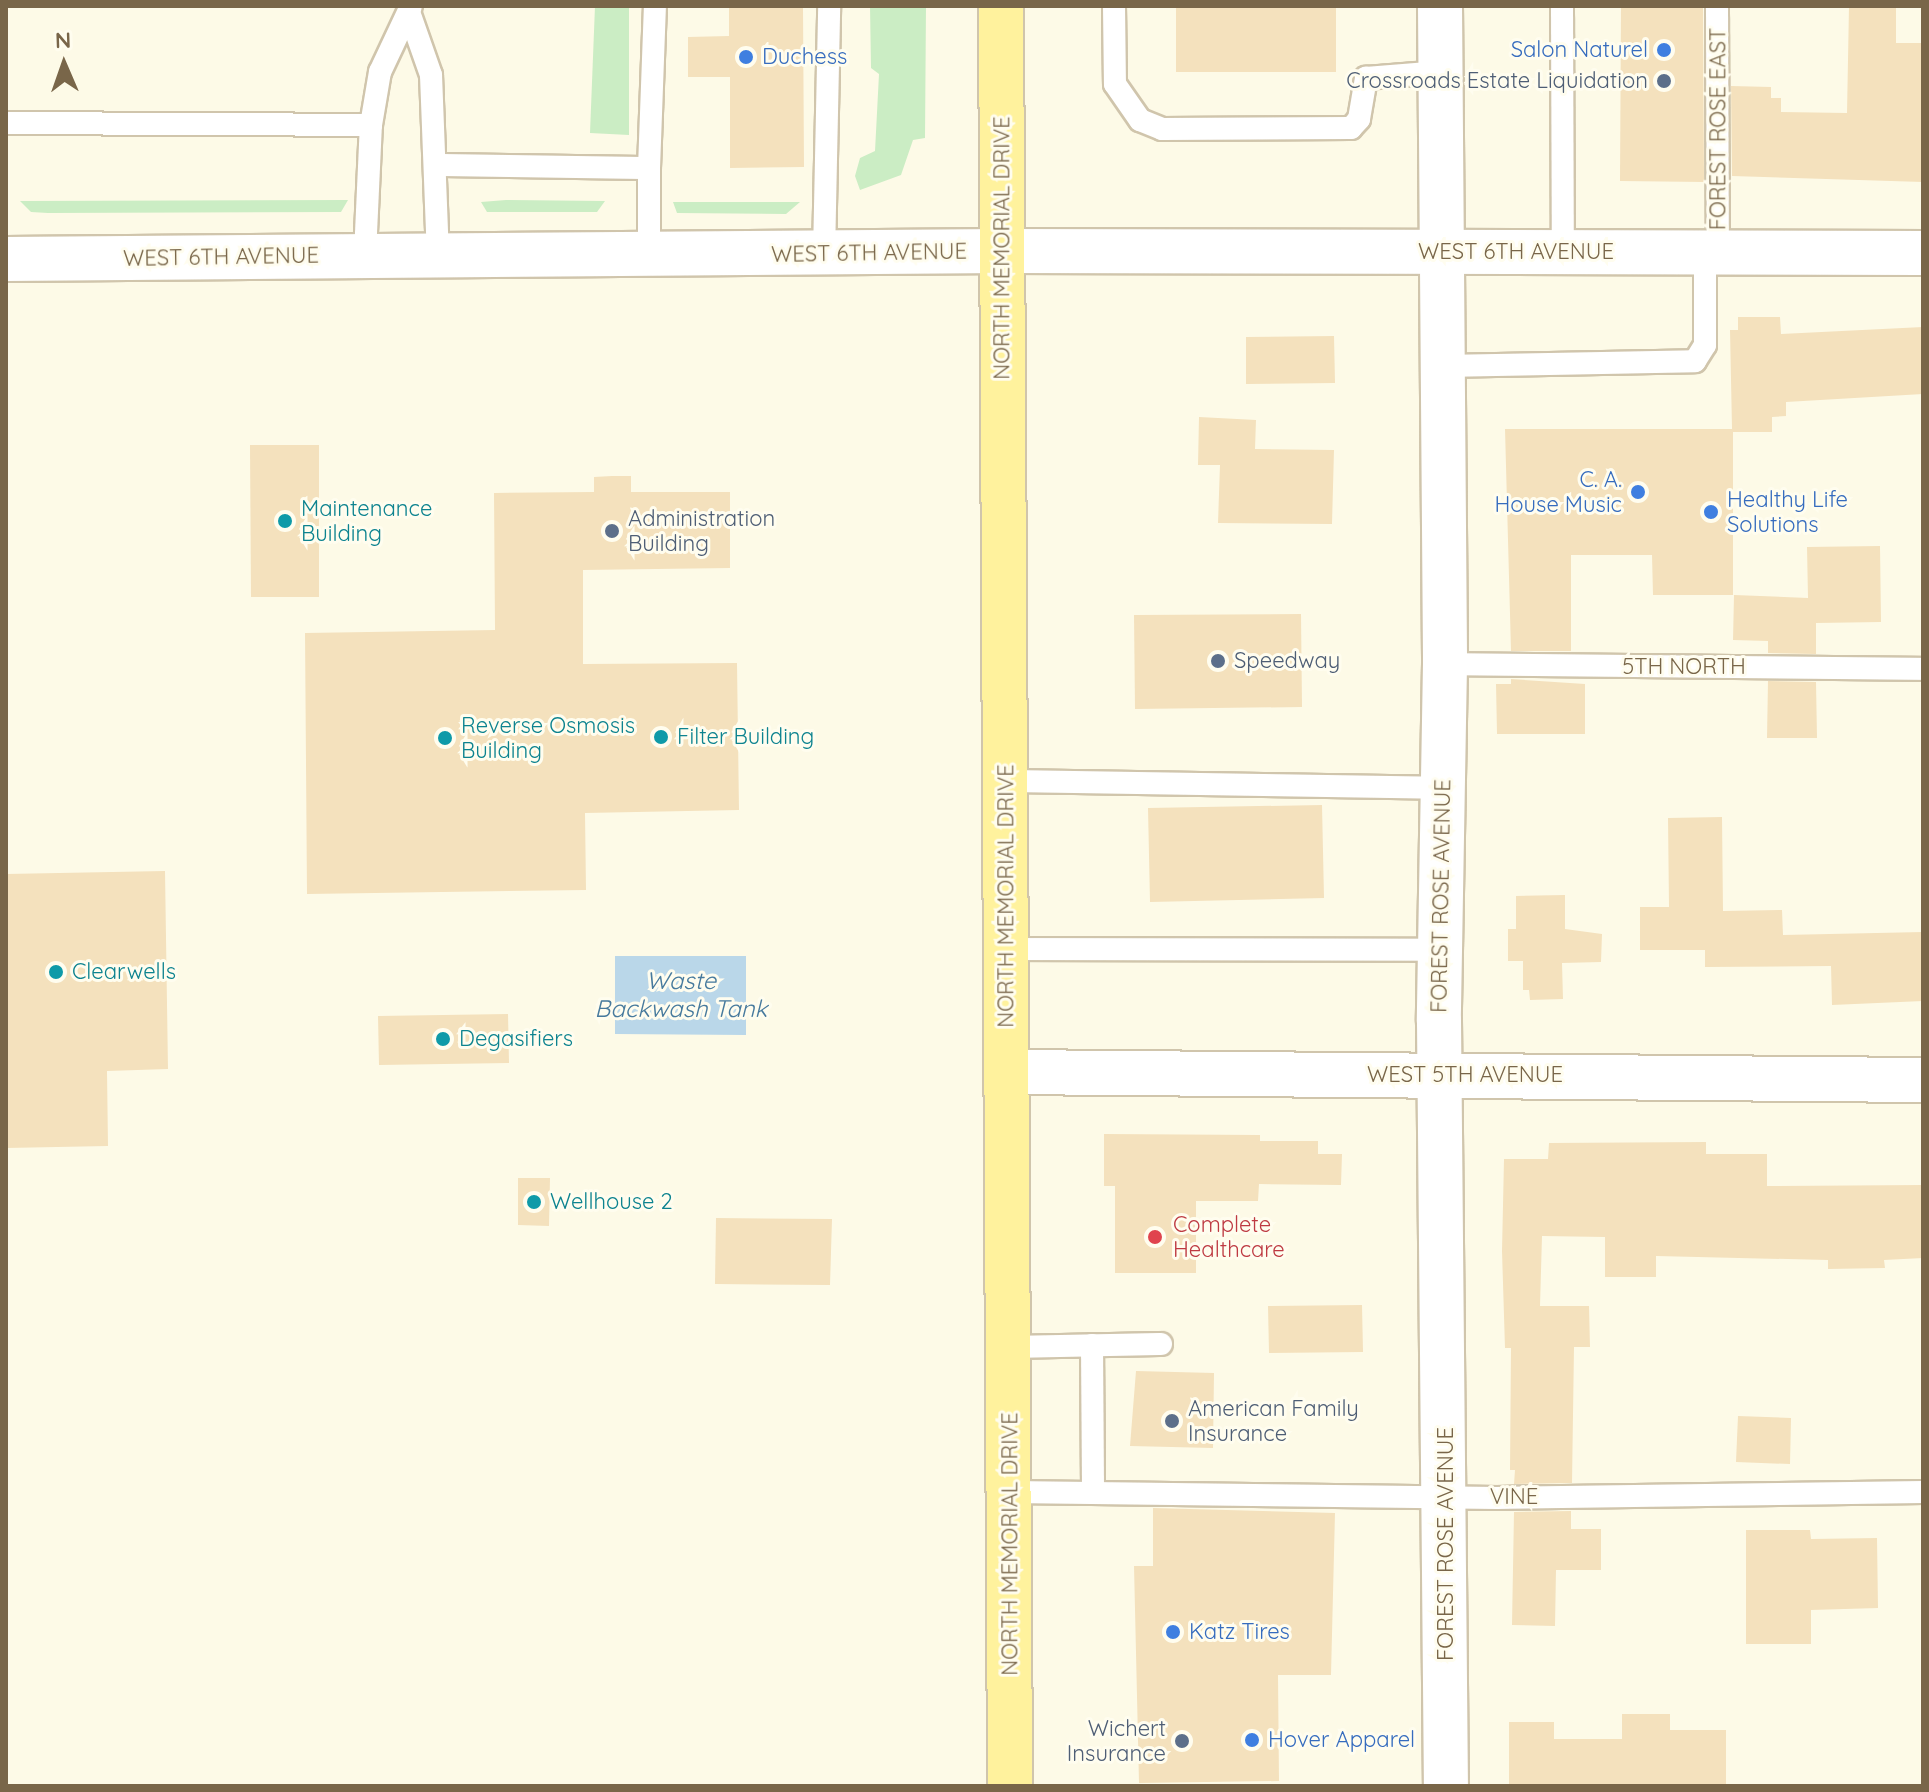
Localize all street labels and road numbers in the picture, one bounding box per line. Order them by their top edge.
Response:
street label: FOREST ROSE EAST [1705,28,1731,230]
street label: NORTH MEMORIAL DRIVE [989,116,1015,380]
street label: WEST 6TH AVENUE [771,238,967,268]
street label: WEST 6TH AVENUE [1418,239,1614,265]
street label: WEST 6TH AVENUE [123,242,319,272]
street label: 5TH NORTH [1622,654,1746,680]
street label: NORTH MEMORIAL DRIVE [993,764,1019,1028]
street label: FOREST ROSE AVENUE [1426,779,1456,1013]
street label: WEST 5TH AVENUE [1367,1062,1563,1088]
street label: NORTH MEMORIAL DRIVE [997,1412,1023,1676]
street label: FOREST ROSE AVENUE [1433,1427,1459,1661]
street label: VINE [1490,1484,1538,1510]

